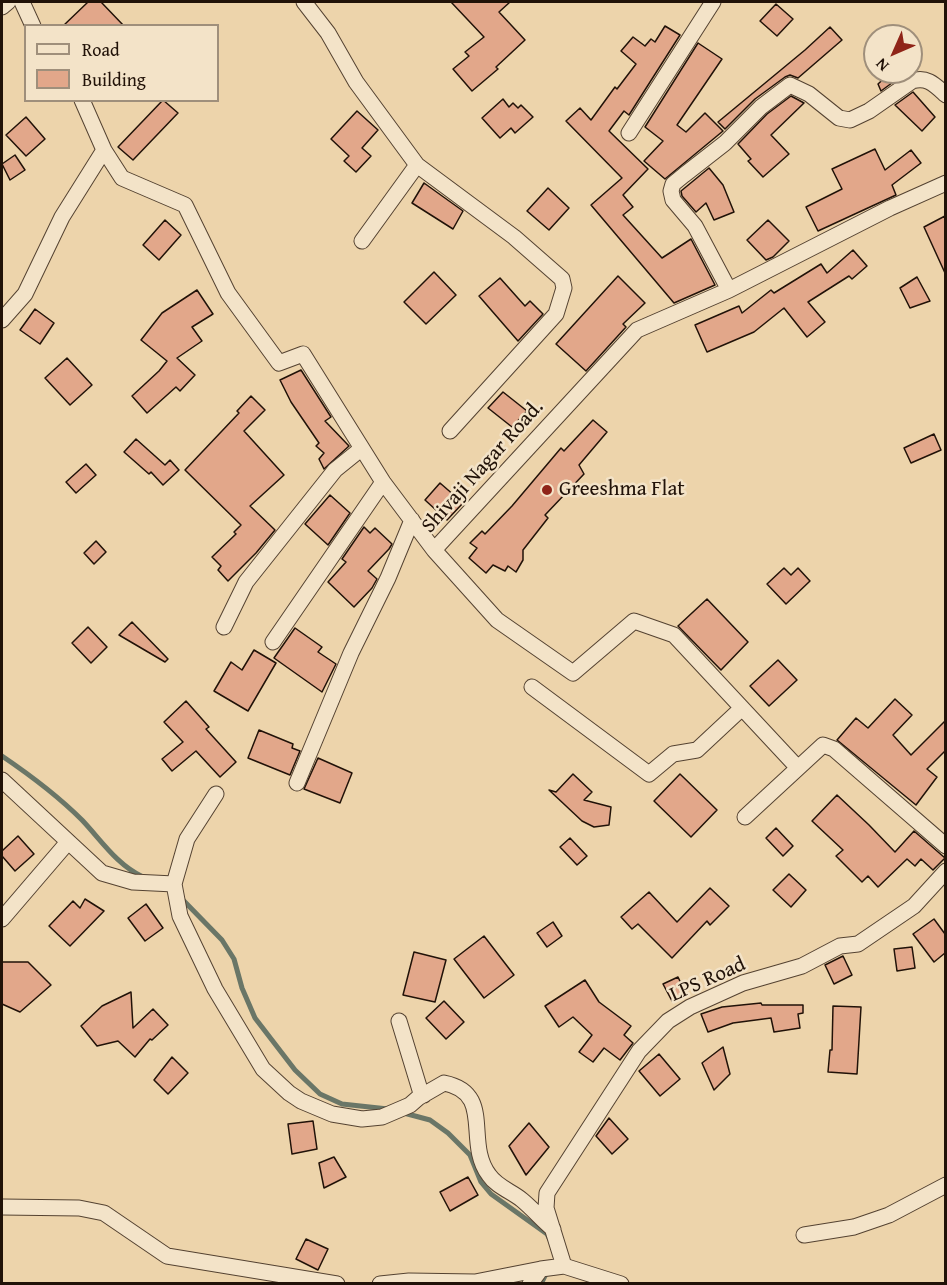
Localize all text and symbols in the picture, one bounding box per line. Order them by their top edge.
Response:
legend [24,24,219,102]
north arrow [863,24,923,84]
text: Road [82,36,120,63]
text: N [869,53,894,78]
text: Building [82,66,146,93]
street label: Shivaji Nagar Road. [417,395,549,539]
place label: Greeshma Flat [559,477,685,503]
marker: Greeshma Flat [540,483,554,497]
street label: LPS Road [666,952,750,1008]

